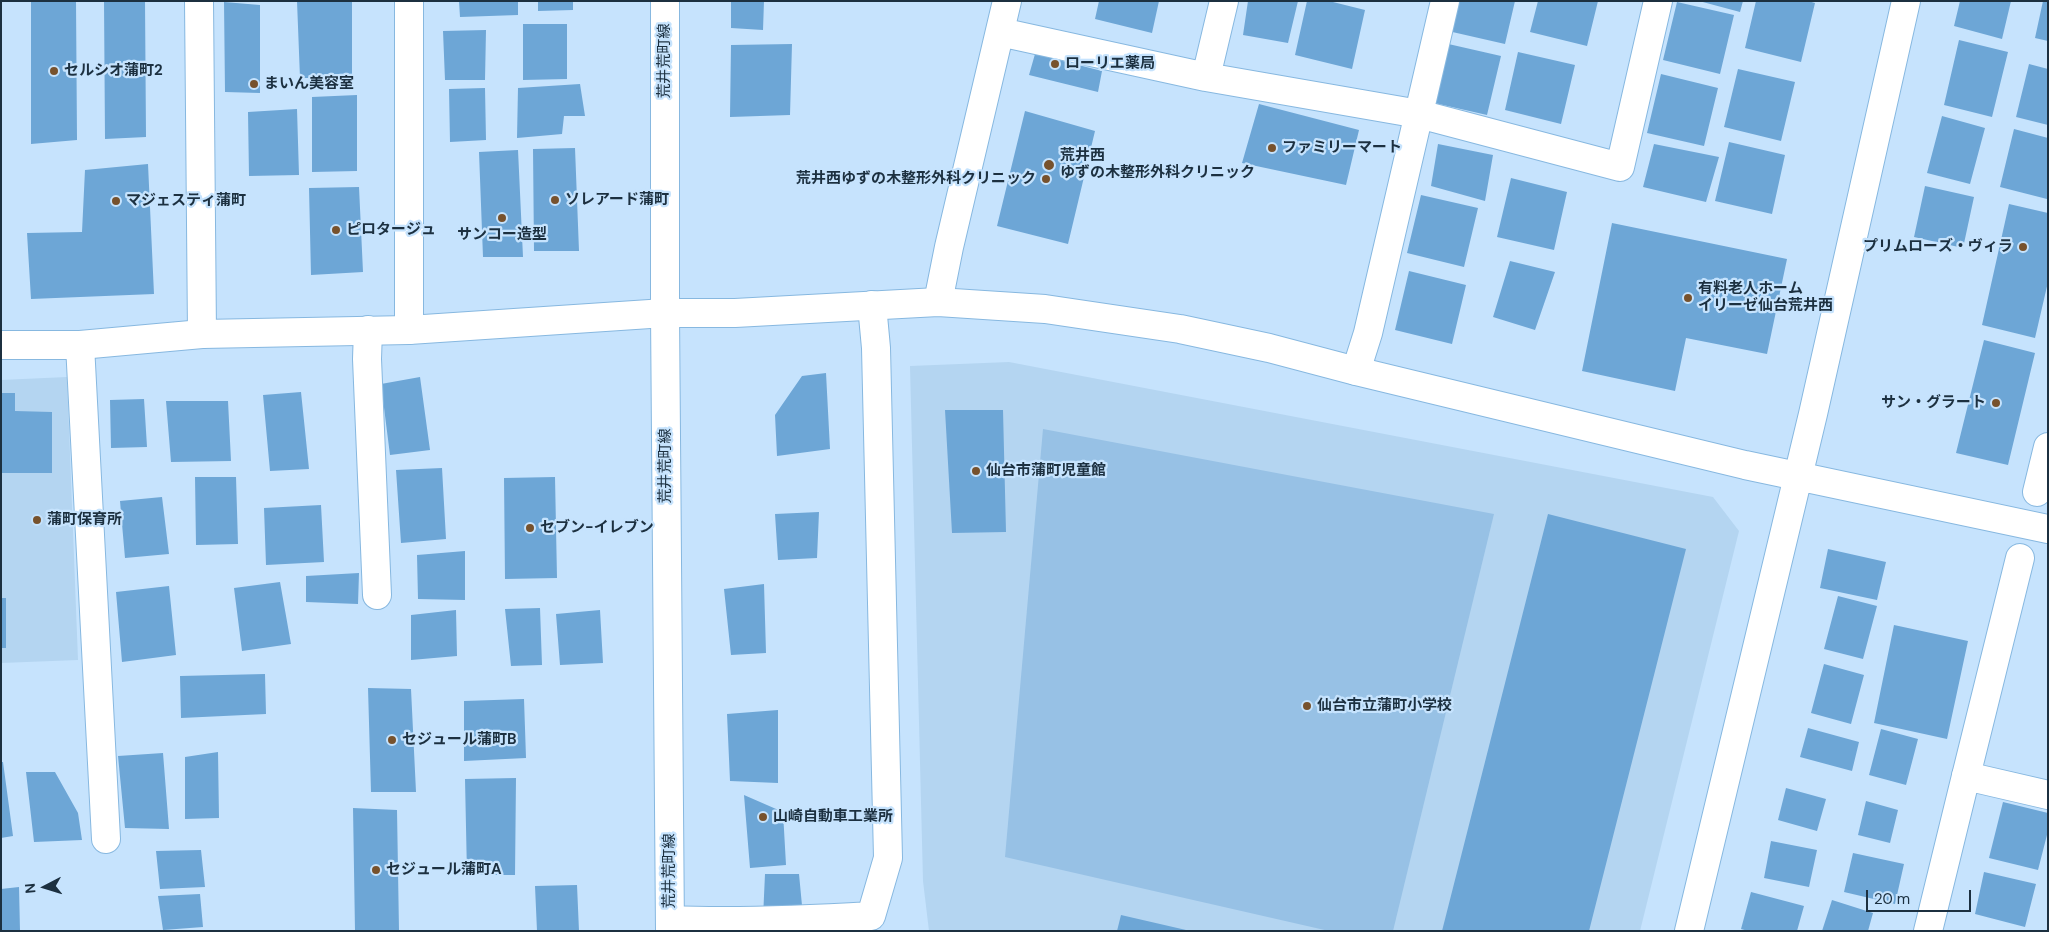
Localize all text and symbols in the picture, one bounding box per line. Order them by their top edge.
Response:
street label: 荒井荒町線 [656,24,674,98]
place label: ローリエ薬局 [1065,55,1155,73]
marker: ローリエ薬局 [1049,58,1061,70]
place label: セルシオ蒲町2 [64,62,163,80]
marker: セルシオ蒲町2 [48,65,60,77]
place label: まいん美容室 [264,75,354,93]
marker: まいん美容室 [248,78,260,90]
place label: ファミリーマート [1282,139,1402,157]
marker: ファミリーマート [1266,142,1278,154]
place label: 荒井西 ゆずの木整形外科クリニック [1060,147,1255,182]
marker: 荒井西 ゆずの木整形外科クリニック [1042,158,1056,172]
place label: 荒井西ゆずの木整形外科クリニック [796,170,1036,188]
marker: 荒井西ゆずの木整形外科クリニック [1040,173,1052,185]
place label: ソレアード蒲町 [565,191,669,209]
place label: マジェスティ蒲町 [126,192,246,210]
marker: ソレアード蒲町 [549,194,561,206]
marker: マジェスティ蒲町 [110,195,122,207]
marker: サンコー造型 [496,212,508,224]
place label: ピロタージュ [346,221,436,239]
marker: ピロタージュ [330,224,342,236]
place label: サンコー造型 [457,226,547,244]
place label: プリムローズ・ヴィラ [1863,238,2013,256]
marker: プリムローズ・ヴィラ [2017,241,2029,253]
place label: 有料老人ホーム イリーゼ仙台荒井西 [1698,280,1833,315]
marker: 有料老人ホーム イリーゼ仙台荒井西 [1682,292,1694,304]
place label: サン・グラート [1881,394,1986,412]
marker: サン・グラート [1990,397,2002,409]
street label: 荒井荒町線 [657,429,675,503]
place label: 仙台市蒲町児童館 [986,462,1106,480]
marker: 仙台市蒲町児童館 [970,465,982,477]
place label: 蒲町保育所 [47,511,122,529]
marker: 蒲町保育所 [31,514,43,526]
place label: セブン-イレブン [540,519,654,537]
marker: セブン-イレブン [524,522,536,534]
place label: 仙台市立蒲町小学校 [1317,697,1452,715]
marker: 仙台市立蒲町小学校 [1301,700,1313,712]
place label: セジュール蒲町B [402,731,517,749]
marker: セジュール蒲町B [386,734,398,746]
place label: 山崎自動車工業所 [773,808,893,826]
marker: 山崎自動車工業所 [757,811,769,823]
street label: 荒井荒町線 [661,834,679,908]
place label: セジュール蒲町A [386,861,502,879]
north arrow [20,862,70,912]
marker: セジュール蒲町A [370,864,382,876]
scale bar [1869,880,1974,912]
text: N [21,882,39,894]
text: 20 m [1874,889,1910,909]

